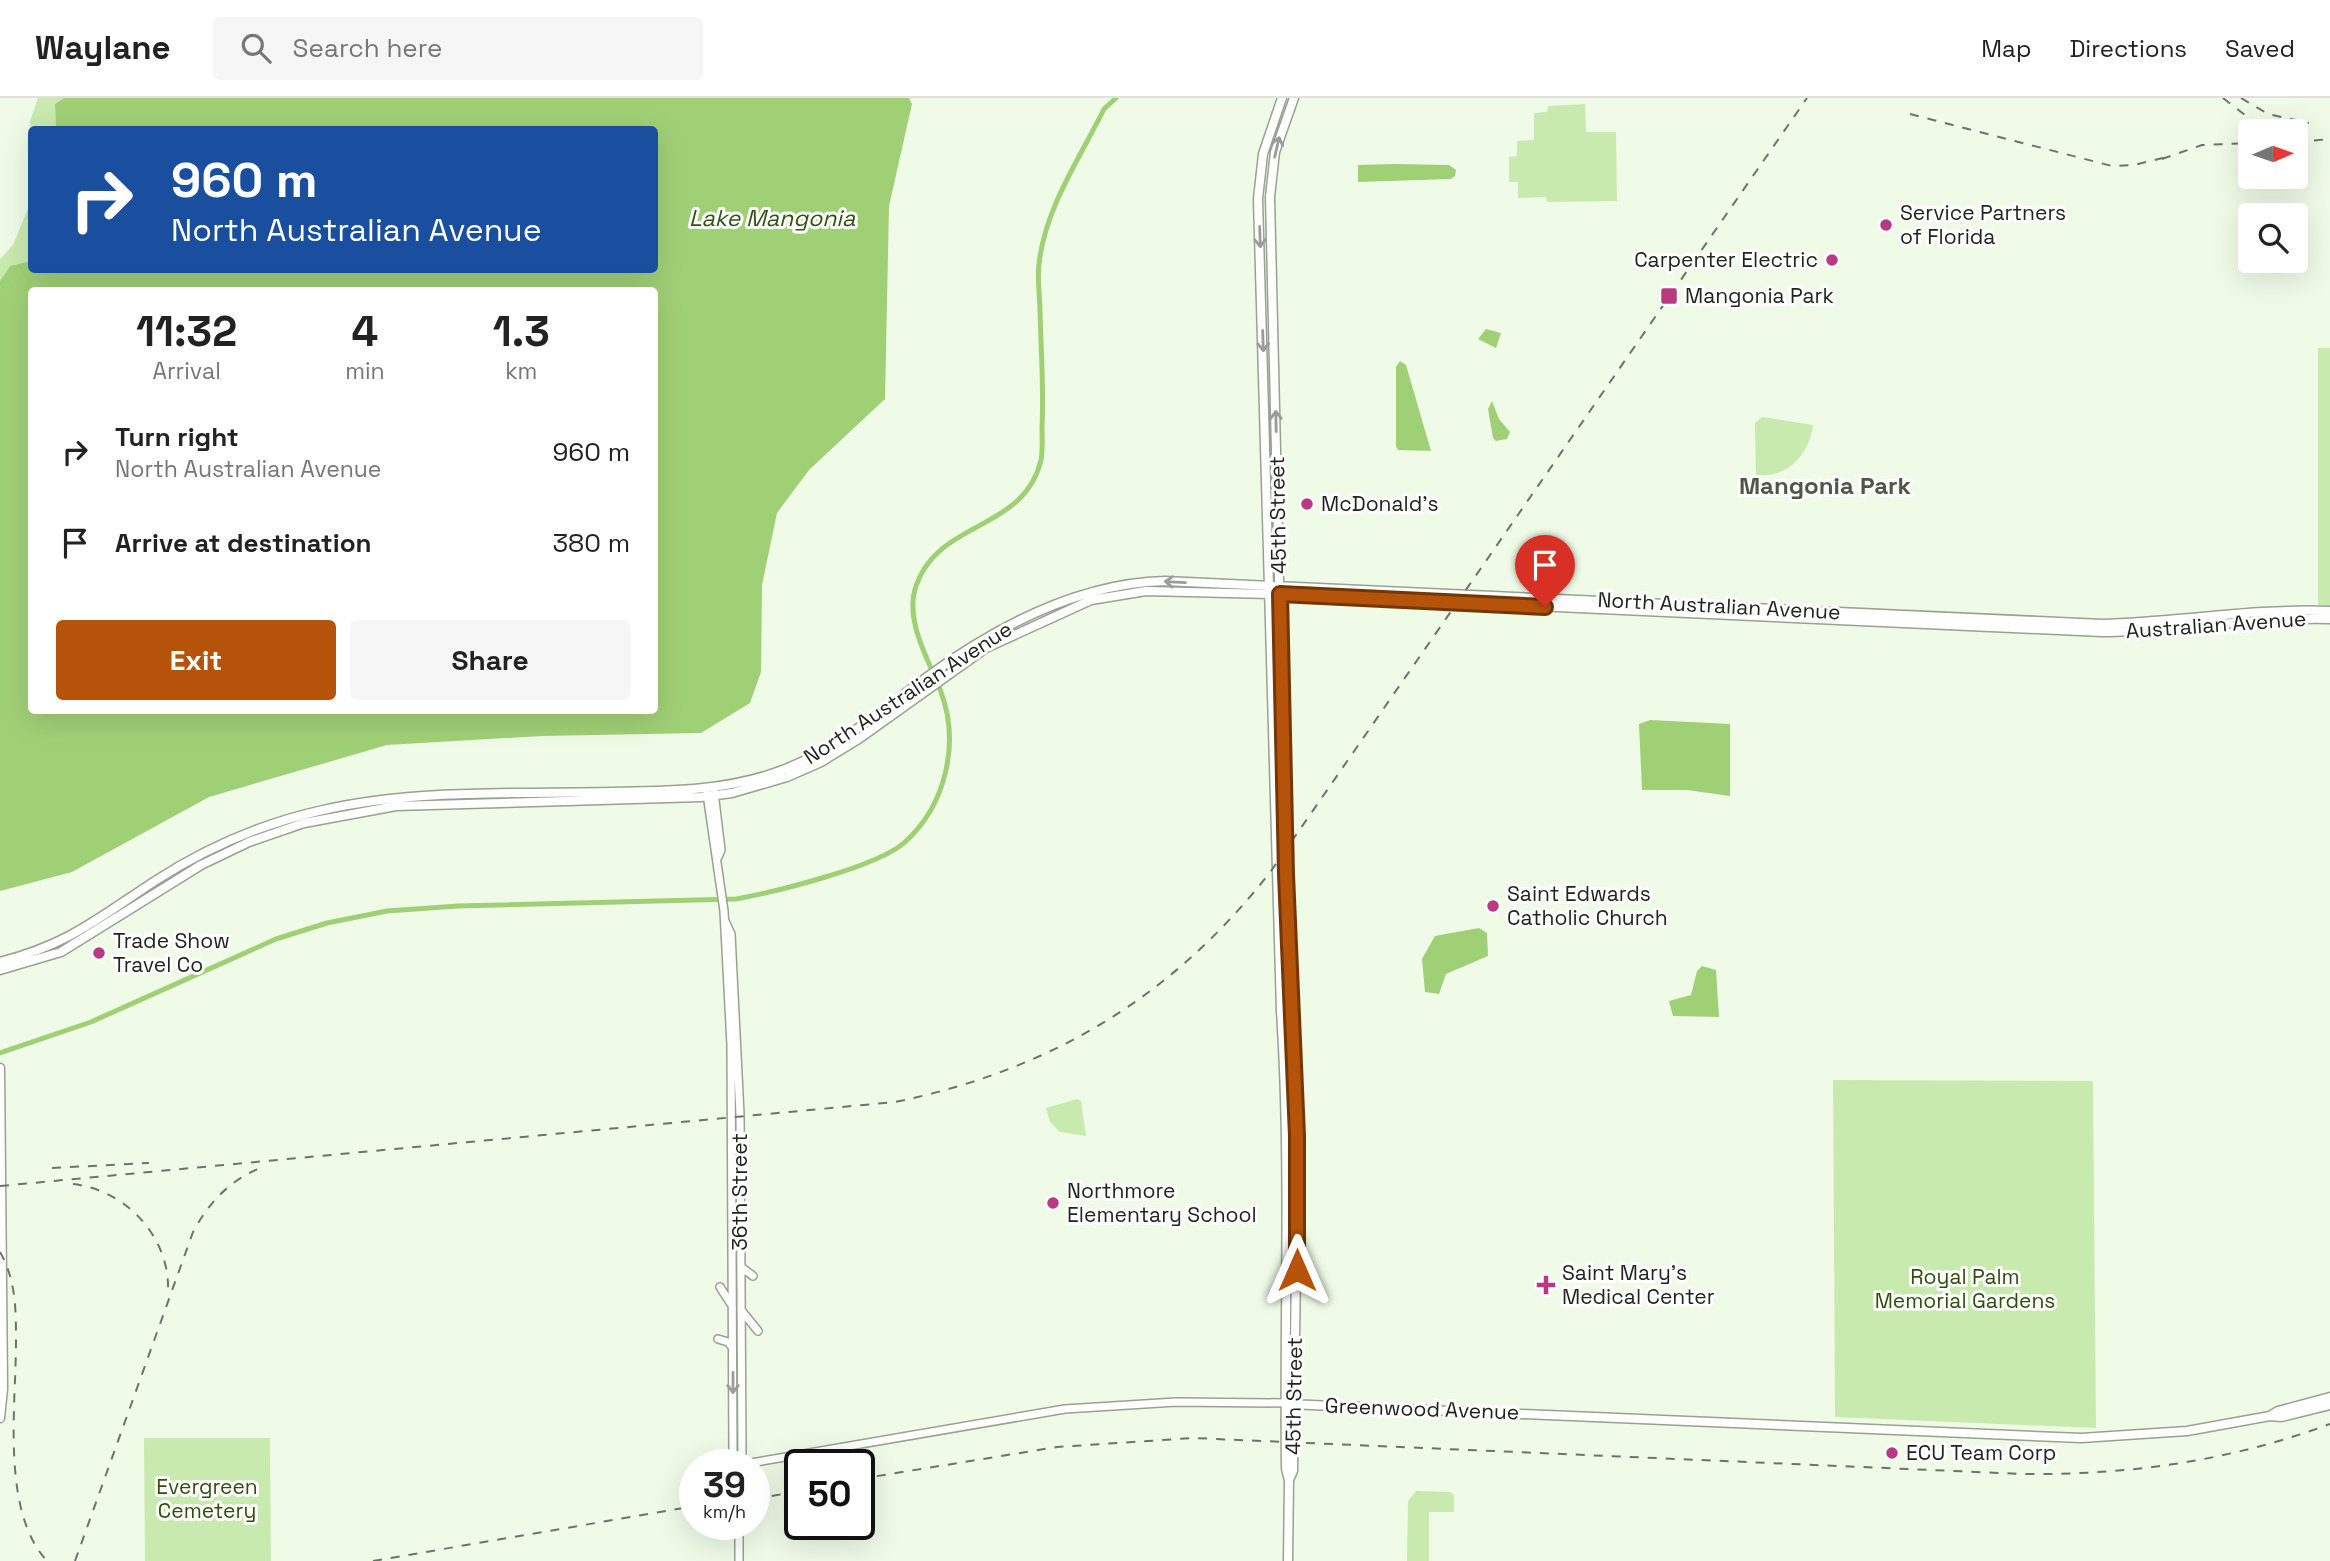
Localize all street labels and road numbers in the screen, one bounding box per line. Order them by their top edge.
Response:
street label: 45th Street [1263,456,1292,574]
street label: North Australian Avenue [1597,586,1841,625]
street label: Australian Avenue [2125,605,2307,644]
street label: North Australian Avenue [798,615,1017,770]
street label: 36th Street [726,1133,753,1251]
street label: 45th Street [1279,1337,1308,1455]
street label: Greenwood Avenue [1324,1392,1520,1425]

